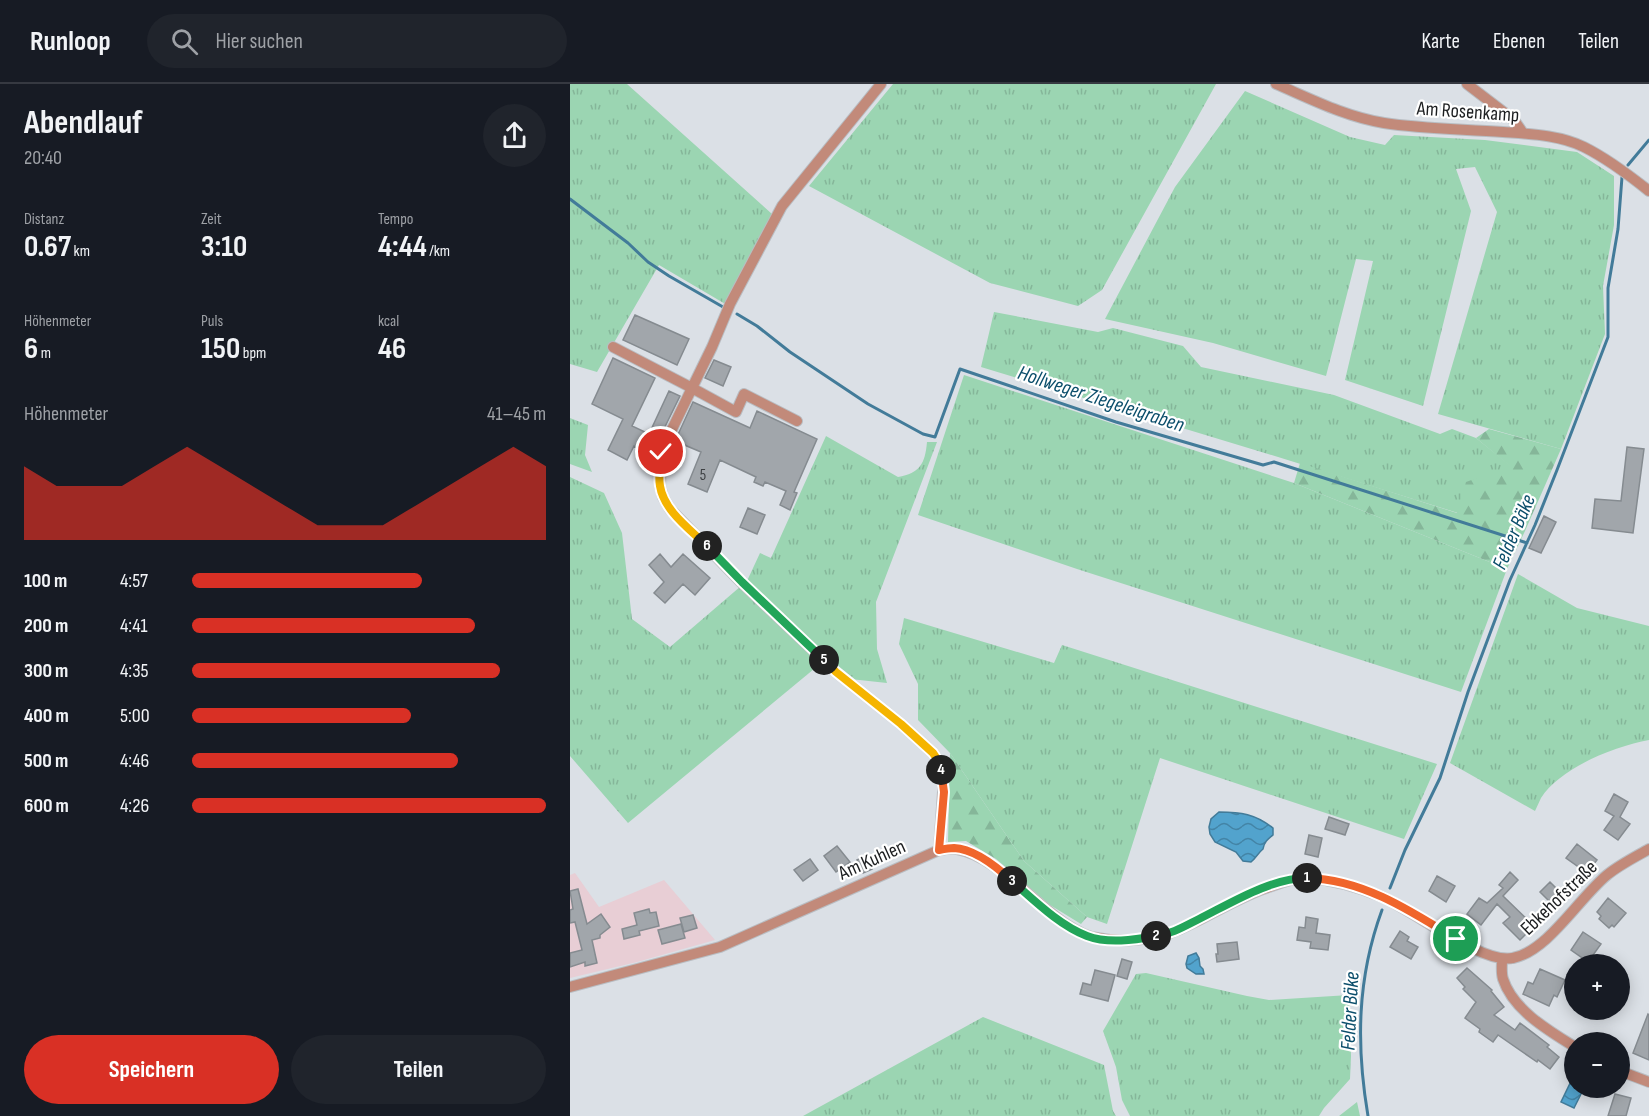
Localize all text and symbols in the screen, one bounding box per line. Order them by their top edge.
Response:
search box [147,14,567,68]
text: Runloop [30,25,111,58]
icon: search [168,25,201,58]
text: Hier suchen [216,28,303,55]
text: Karte [1422,29,1460,54]
text: Ebenen [1493,29,1545,54]
text: Teilen [1578,29,1619,54]
street label: Am Rosenkamp [1415,96,1520,128]
text: Abendlauf [24,103,142,143]
button: share [483,104,546,167]
text: 20:40 [24,146,62,170]
text: Distanz [24,210,64,229]
text: Zeit [201,210,222,229]
text: Tempo [378,210,413,229]
text: 0.67 [24,229,71,265]
text: 3:10 [201,229,247,265]
text: 4:44 [378,229,427,265]
text: km [71,242,90,261]
text: /km [427,242,450,261]
text: Höhenmeter [24,312,91,331]
text: Puls [201,312,223,331]
text: kcal [378,312,399,331]
text: 6 [24,331,38,367]
text: 150 [201,331,240,367]
text: 46 [378,331,406,367]
text: m [38,344,51,363]
text: bpm [240,344,266,363]
water label: Hollweger Ziegeleigraben [1015,360,1188,438]
text: Höhenmeter [24,402,108,426]
text: 41–45 m [487,402,546,426]
pin [635,426,686,477]
icon: check [644,435,677,468]
house number: 5 [700,466,706,485]
water label: Felder Bäke [1487,491,1541,573]
pin: 6 [692,531,722,561]
text: 6 [703,536,711,555]
text: 100 m [24,569,67,593]
text: 4:57 [120,569,148,593]
text: 200 m [24,614,68,638]
text: 4:41 [120,614,148,638]
pin: 5 [809,645,839,675]
text: 5 [820,650,828,669]
text: 300 m [24,659,68,683]
text: 4:35 [120,659,149,683]
text: 400 m [24,704,69,728]
text: 5:00 [120,704,150,728]
text: 500 m [24,749,68,773]
text: 4:46 [120,749,149,773]
pin: 4 [926,755,956,785]
text: 4 [937,760,945,779]
text: 600 m [24,794,69,818]
text: 4:26 [120,794,149,818]
street label: Am Kuhlen [834,835,909,886]
street label: Ebkehofstraße [1516,856,1602,940]
pin: 1 [1292,863,1322,893]
pin: 3 [997,866,1027,896]
text: 1 [1304,868,1310,887]
text: 3 [1008,871,1016,890]
pin [1430,913,1481,964]
pin: 2 [1141,921,1171,951]
icon: arrive [1439,922,1472,955]
text: 2 [1152,926,1160,945]
map controls [1564,954,1630,1098]
button: + [1564,954,1630,1020]
water label: Felder Bäke [1335,971,1365,1051]
button: − [1564,1032,1630,1098]
button: Speichern [24,1035,279,1104]
button: Teilen [291,1035,546,1104]

